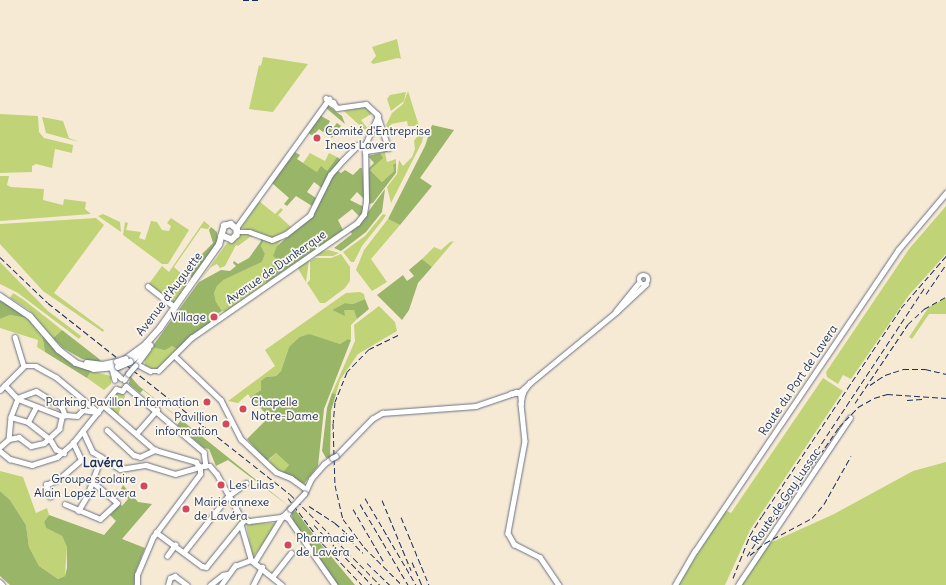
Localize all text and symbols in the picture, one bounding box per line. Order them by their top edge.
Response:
place label: Comité d'Entreprise Ineos Lavera [325,124,431,152]
marker: Comité d'Entreprise Ineos Lavera [312,133,322,143]
street label: Avenue de Dunkerque [223,227,329,307]
street label: Avenue d'Auguette [133,249,205,339]
place label: Village [170,310,206,324]
marker: Village [209,312,219,322]
street label: Route du Port de Lavera [756,322,840,438]
place label: Parking Pavillon Information [46,395,199,409]
place label: Chapelle Notre-Dame [251,395,318,423]
marker: Parking Pavillon Information [202,397,212,407]
marker: Chapelle Notre-Dame [238,404,248,414]
place label: Pavillion information [155,410,218,438]
marker: Pavillion information [221,419,231,429]
street label: Route de Gay Lussac [748,445,824,547]
district label: Lavéra [83,455,123,471]
place label: Groupe scolaire Alain Lopez Lavera [34,472,136,500]
place label: Les Lilas [229,478,274,492]
marker: Les Lilas [216,480,226,490]
marker: Groupe scolaire Alain Lopez Lavera [139,481,149,491]
place label: Mairie annexe de Lavéra [194,495,269,523]
marker: Mairie annexe de Lavéra [181,504,191,514]
place label: Pharmacie de Lavéra [296,531,354,559]
marker: Pharmacie de Lavéra [283,540,293,550]

